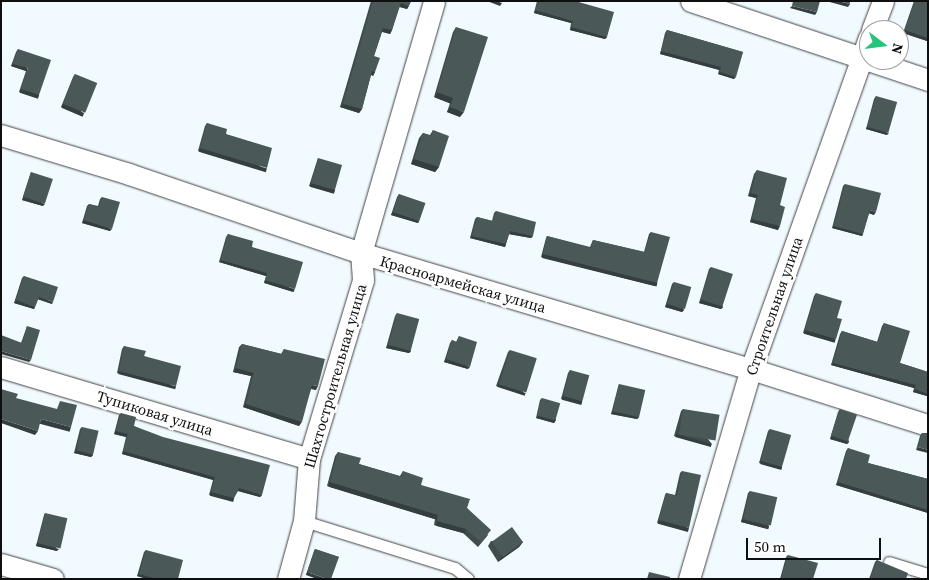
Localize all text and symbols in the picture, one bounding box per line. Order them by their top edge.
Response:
north arrow [859,20,909,70]
text: N [887,41,909,56]
street label: Строительная улица [742,234,806,378]
street label: Красноармейская улица [378,252,548,316]
street label: Шахтостроительная улица [300,282,370,470]
street label: Тупиковая улица [95,387,215,439]
scale bar [749,528,884,560]
text: 50 m [754,536,786,557]

